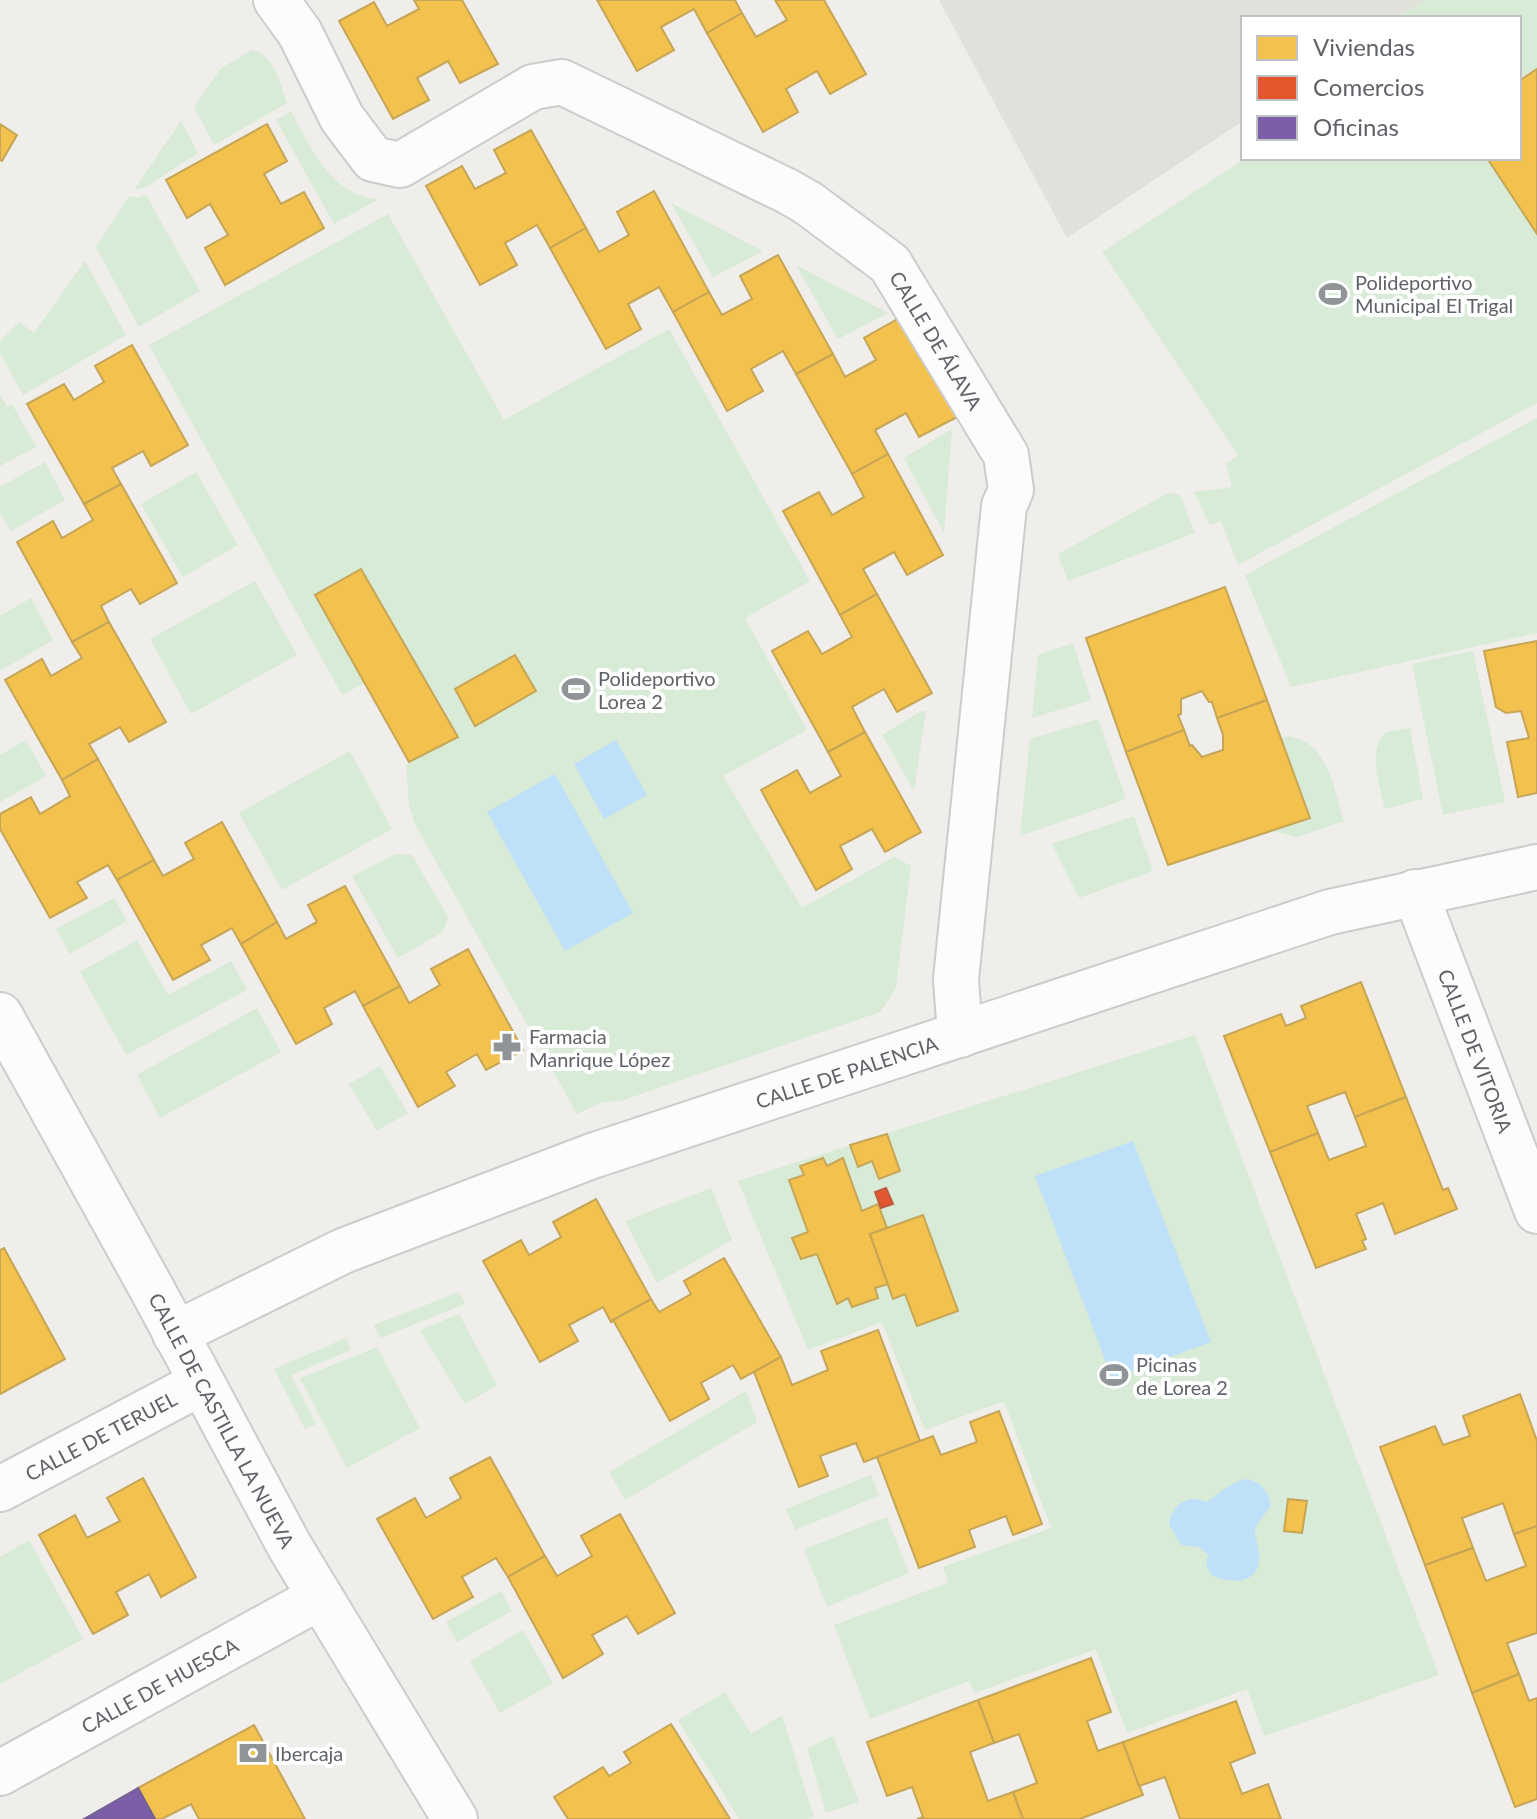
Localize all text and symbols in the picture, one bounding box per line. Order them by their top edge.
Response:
legend [1241,16,1521,160]
text: Viviendas [1313,32,1415,61]
text: Comercios [1313,72,1424,101]
text: Oficinas [1313,112,1399,141]
street label: CALLE DE ÁLAVA [885,267,988,414]
place label: Polideportivo Municipal El Trigal [1355,270,1513,317]
sports icon: Polideportivo Municipal El Trigal [1318,279,1348,309]
place label: Polideportivo Lorea 2 [598,666,716,713]
sports icon: Polideportivo Lorea 2 [561,674,591,704]
street label: CALLE DE VITORIA [1434,966,1518,1136]
place label: Farmacia Manrique López [529,1024,670,1071]
street label: CALLE DE PALENCIA [752,1030,941,1113]
pharmacy icon: Farmacia Manrique López [492,1032,522,1062]
street label: CALLE DE CASTILLA LA NUEVA [144,1288,300,1552]
place label: Picinas de Lorea 2 [1136,1352,1228,1399]
sports icon: Picinas de Lorea 2 [1099,1360,1129,1390]
street label: CALLE DE TERUEL [21,1386,181,1486]
street label: CALLE DE HUESCA [77,1632,243,1738]
bank icon: Ibercaja [238,1738,268,1768]
place label: Ibercaja [275,1741,343,1765]

